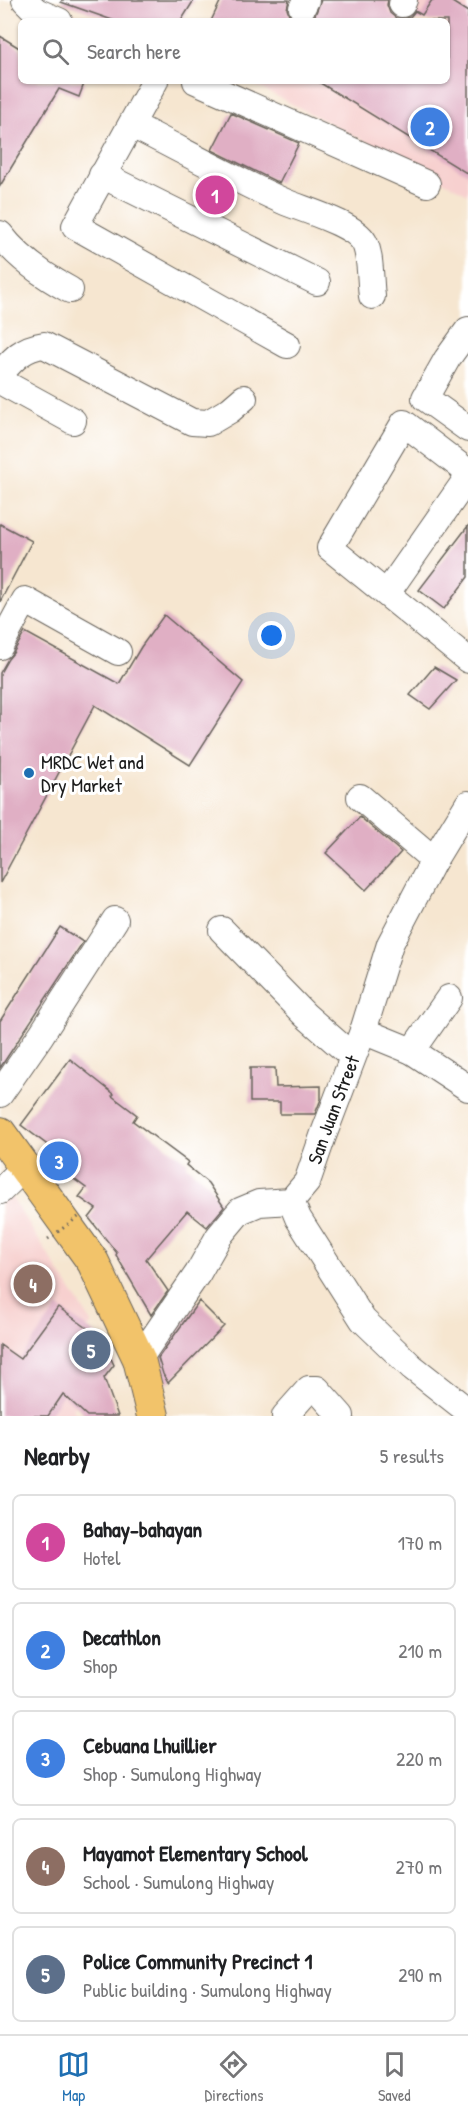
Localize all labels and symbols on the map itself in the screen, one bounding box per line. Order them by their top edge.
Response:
pin: 2 [410,104,450,150]
pin: 1 [196,172,234,218]
your location [257,621,286,650]
place label: MRDC Wet and Dry Market [41,748,144,798]
marker: MRDC Wet and Dry Market [22,766,36,780]
street label: San Juan Street [300,1050,366,1167]
pin: 3 [40,1138,78,1184]
pin: 4 [14,1262,52,1306]
pin: 5 [72,1328,110,1372]

